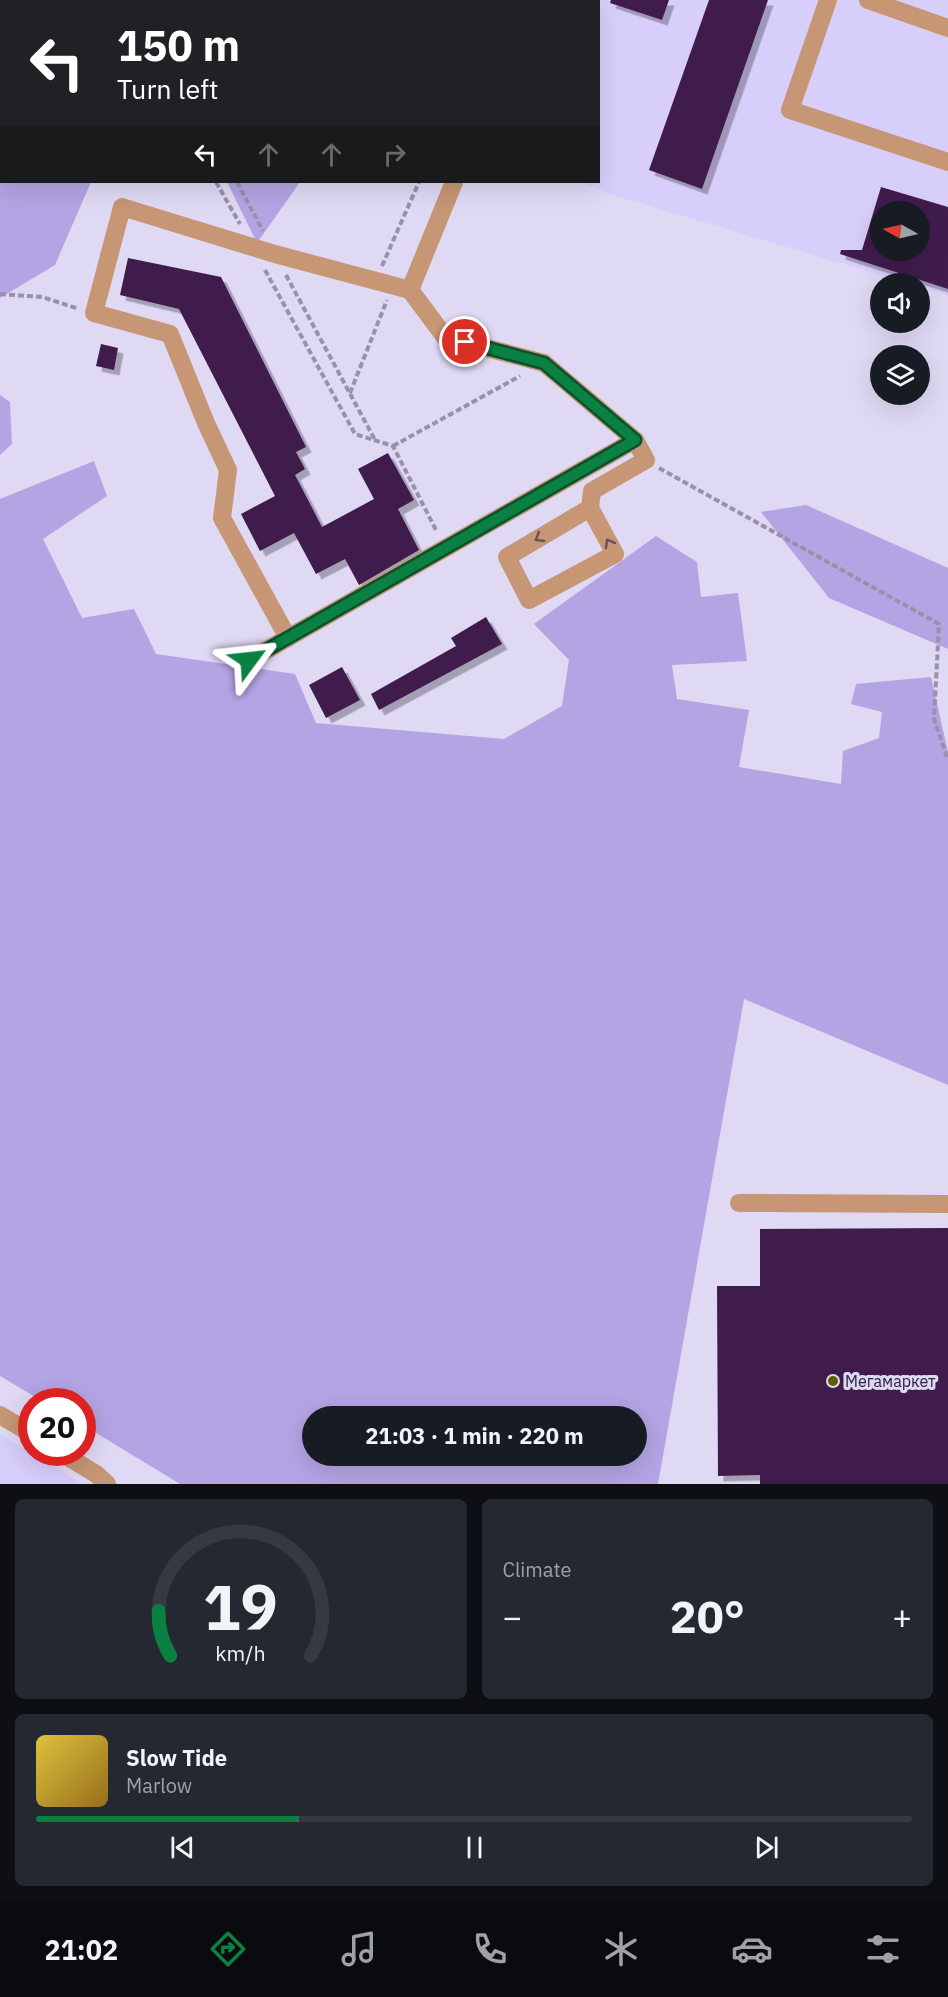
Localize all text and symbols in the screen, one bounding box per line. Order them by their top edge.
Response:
text: 150 m [117,18,240,73]
icon: left [18,24,96,102]
text: Turn left [117,71,218,106]
icon: left [189,138,222,171]
icon: ahead [252,138,285,171]
icon: ahead [315,138,348,171]
icon: right [378,138,411,171]
north arrow [870,201,930,261]
map controls [870,201,930,405]
button: sound [870,273,930,333]
pin [439,316,490,367]
icon: arrive [448,325,481,358]
button: layers [870,345,930,405]
one-way arrow [535,531,545,542]
one-way arrow [605,539,616,549]
position arrow [217,628,281,692]
place label: Мегамаркет [845,1371,936,1391]
marker: Мегамаркет [826,1374,840,1388]
speed limit sign: 20 [18,1388,96,1466]
text: 21:03 · 1 min · 220 m [365,1421,584,1450]
text: Climate [503,1556,571,1583]
text: 19 [203,1566,278,1647]
text: 20° [670,1587,745,1645]
text: − [503,1595,522,1638]
text: + [892,1595,912,1638]
text: km/h [216,1639,266,1667]
text: Slow Tide [126,1743,227,1772]
text: Marlow [126,1772,192,1799]
icon: previous [166,1831,199,1864]
icon: pause [458,1831,491,1864]
icon: next [750,1831,783,1864]
icon: directions [207,1928,249,1970]
icon: music [338,1928,380,1970]
icon: phone [469,1928,511,1970]
icon: climate [600,1928,642,1970]
icon: car [731,1928,773,1970]
icon: filters [862,1928,904,1970]
text: 21:02 [44,1932,118,1967]

